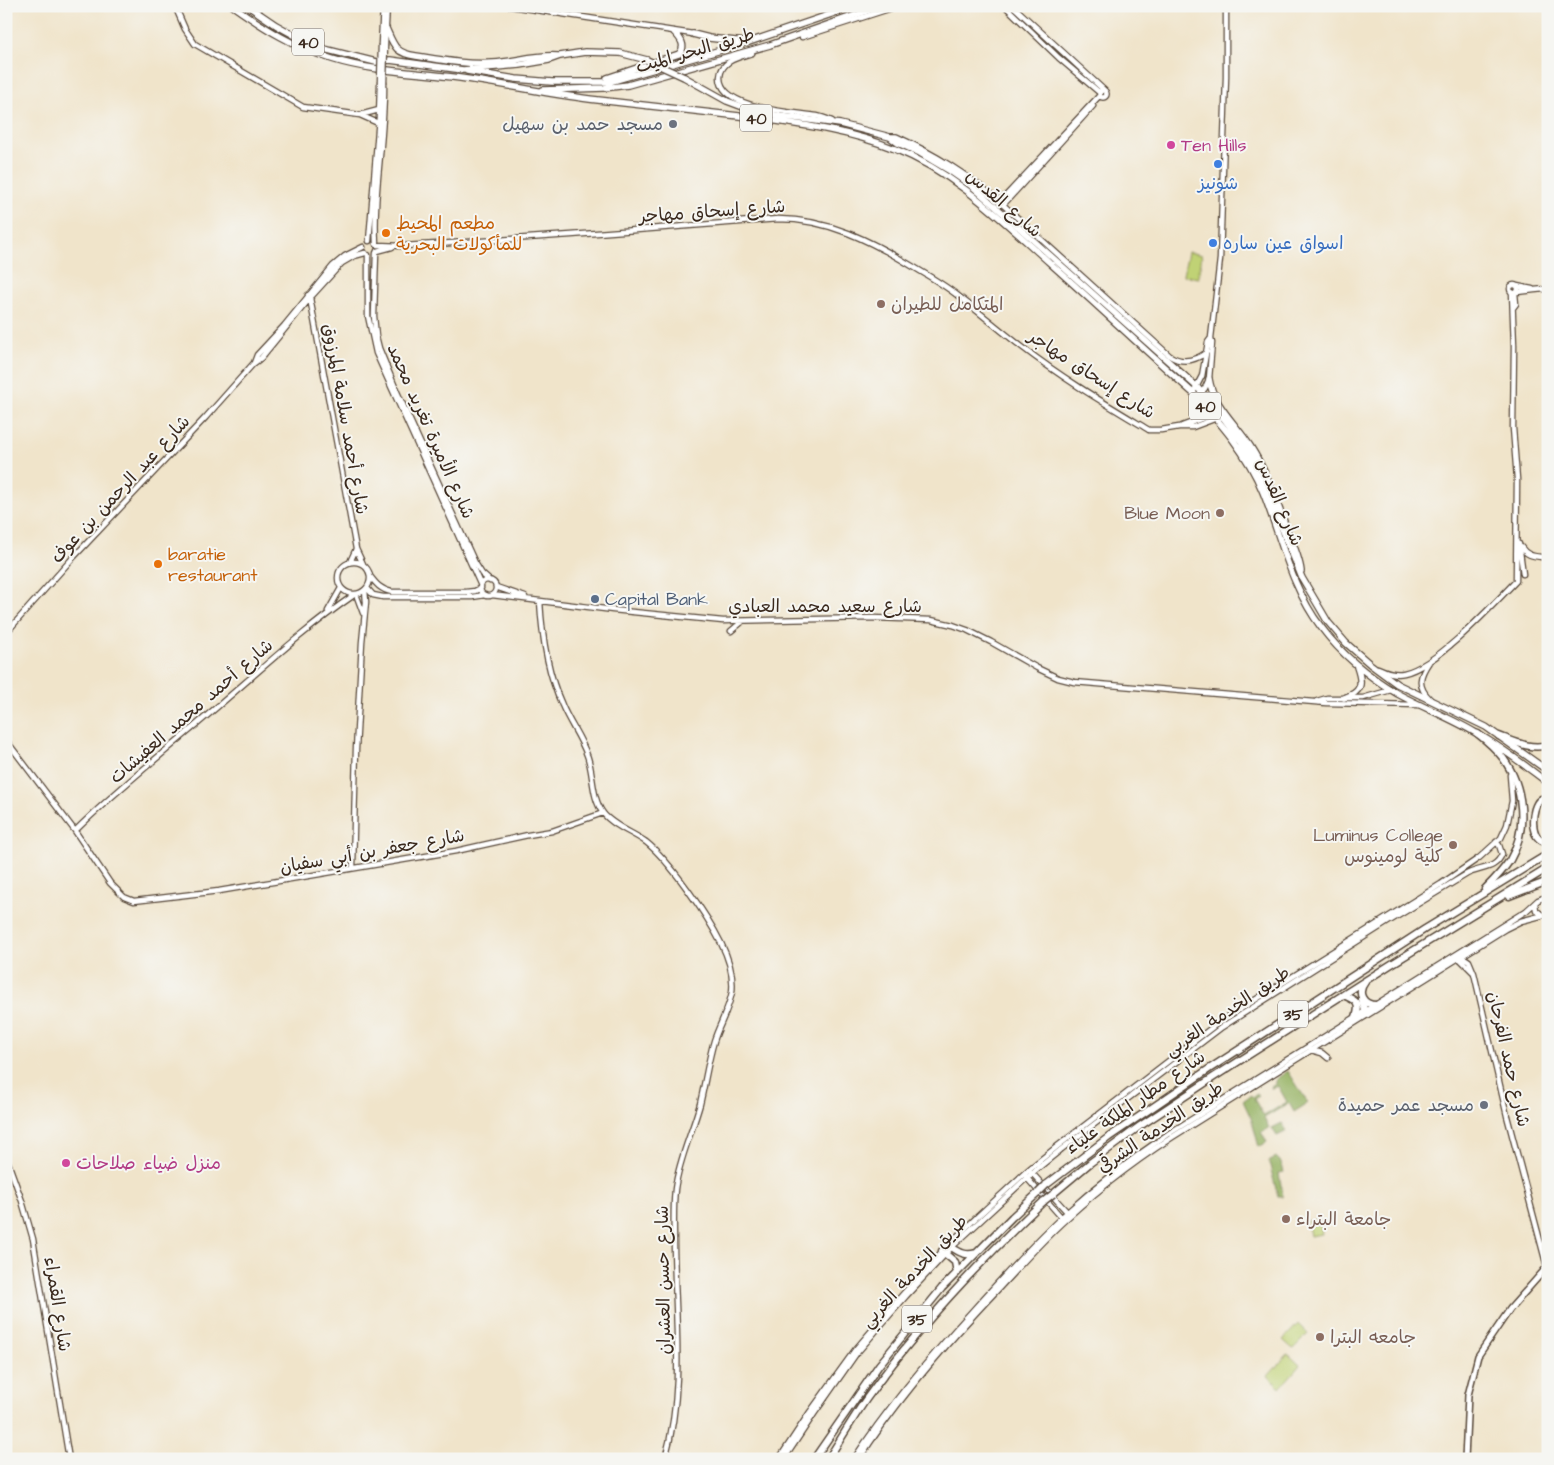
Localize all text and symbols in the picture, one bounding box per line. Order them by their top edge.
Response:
street label: طريق البحر الميت [633,22,758,79]
road number: 40 [292,28,324,56]
road number: 40 [740,105,772,132]
place label: مسجد حمد بن سهيل [502,112,663,137]
marker: مسجد حمد بن سهيل [667,118,679,130]
place label: Ten Hills [1181,133,1246,158]
marker: Ten Hills [1165,139,1177,151]
marker: شونيز [1212,158,1224,170]
street label: شارع القدس [960,163,1047,243]
place label: شونيز [1196,171,1238,196]
street label: شارع إسحاق مهاجر [636,194,786,229]
place label: مطعم المحيط للمأكولات البحرية [396,211,522,257]
marker: مطعم المحيط للمأكولات البحرية [380,227,392,239]
place label: اسواق عين ساره [1223,231,1343,256]
marker: اسواق عين ساره [1207,237,1219,249]
place label: المتكامل للطيران [891,292,1003,317]
marker: المتكامل للطيران [875,298,887,310]
street label: شارع أحمد سلامة المرزوق [316,322,375,516]
street label: شارع إسحاق مهاجر [1022,323,1160,425]
street label: شارع الأميرة تغريد محمد [381,340,481,523]
road number: 40 [1189,392,1221,420]
street label: شارع عبد الرحمن بن عوف [45,410,196,569]
street label: شارع القدس [1250,454,1309,550]
place label: Blue Moon [1124,501,1210,526]
marker: Blue Moon [1214,507,1226,519]
place label: baratie restaurant [168,542,258,588]
marker: baratie restaurant [152,558,164,570]
place label: Capital Bank [605,587,708,612]
marker: Capital Bank [589,593,601,605]
street label: شارع سعيد محمد العبادي [728,594,922,619]
street label: شارع أحمد محمد العفيشات [104,633,279,790]
street label: شارع جعفر بن أبي سفيان [278,823,467,883]
place label: Luminus College كلية لومينوس [1313,823,1443,869]
marker: Luminus College كلية لومينوس [1447,839,1459,851]
street label: طريق الخدمة الغربي [1160,960,1297,1065]
street label: شارع حمد الفرحان [1481,989,1536,1130]
road number: 35 [1278,1001,1308,1028]
street label: شارع مطار الملكة علياء [1060,1045,1211,1160]
street label: طريق الخدمة الشرقي [1092,1076,1228,1179]
place label: مسجد عمر حميدة [1338,1093,1474,1118]
marker: مسجد عمر حميدة [1478,1099,1490,1111]
place label: منزل ضياء صلاحات [76,1151,221,1176]
marker: منزل ضياء صلاحات [60,1157,72,1169]
street label: شارع حسن العشران [650,1205,677,1355]
place label: جامعة البتراء [1296,1207,1391,1232]
street label: طريق الخدمة الغربي [855,1209,976,1335]
marker: جامعة البتراء [1280,1213,1292,1225]
street label: شارع القمراء [38,1255,77,1353]
road number: 35 [902,1306,932,1332]
place label: جامعه البترا [1330,1325,1416,1350]
marker: جامعه البترا [1314,1331,1326,1343]

